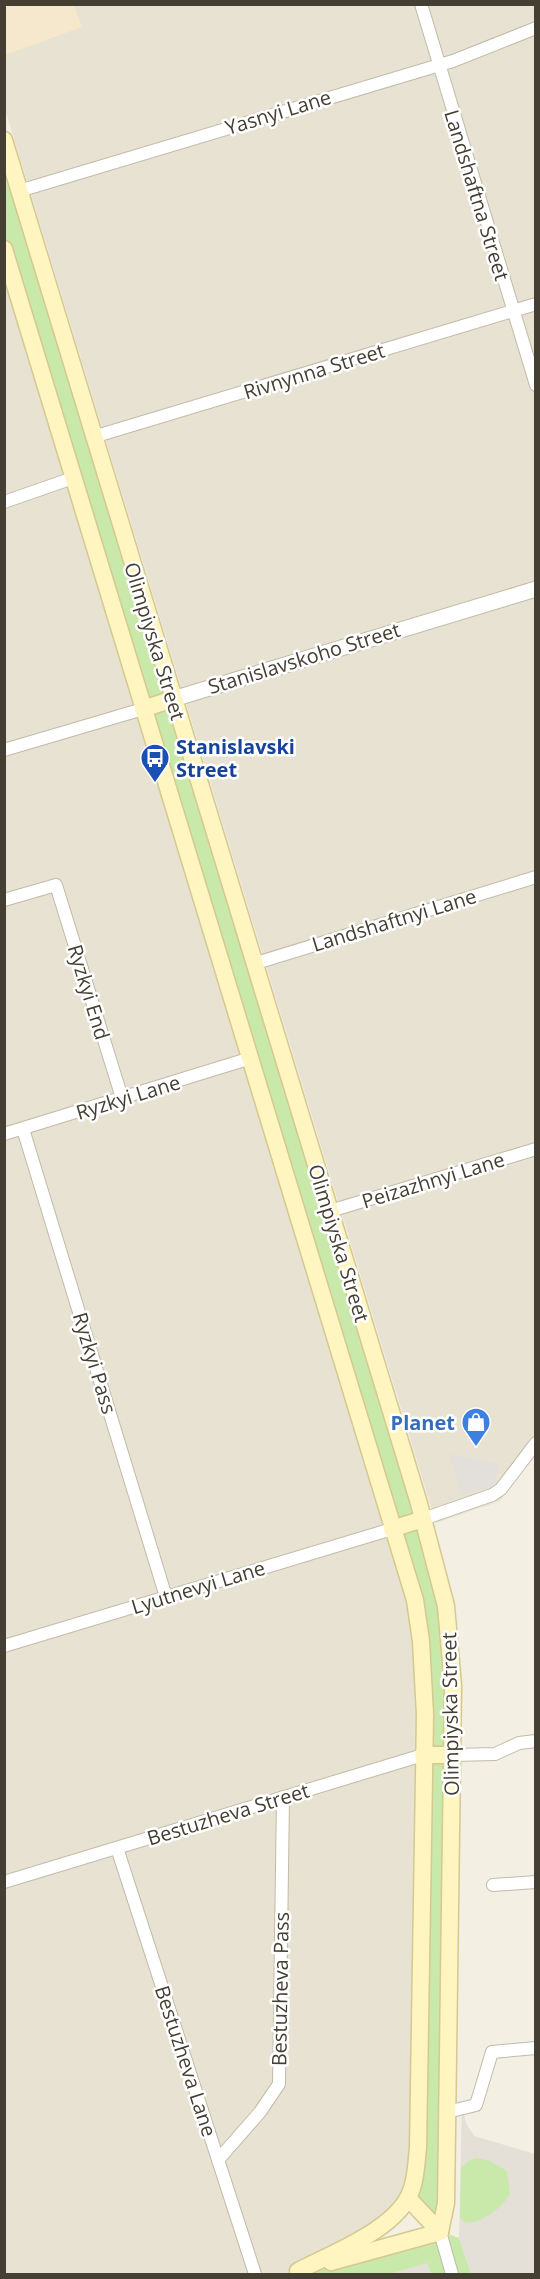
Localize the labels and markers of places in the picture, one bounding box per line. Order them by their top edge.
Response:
place label: Stanislavski Street [176,733,295,783]
bus stop icon: Stanislavski Street [139,742,171,784]
shop icon: Planet [460,1406,492,1448]
place label: Planet [391,1409,455,1436]

